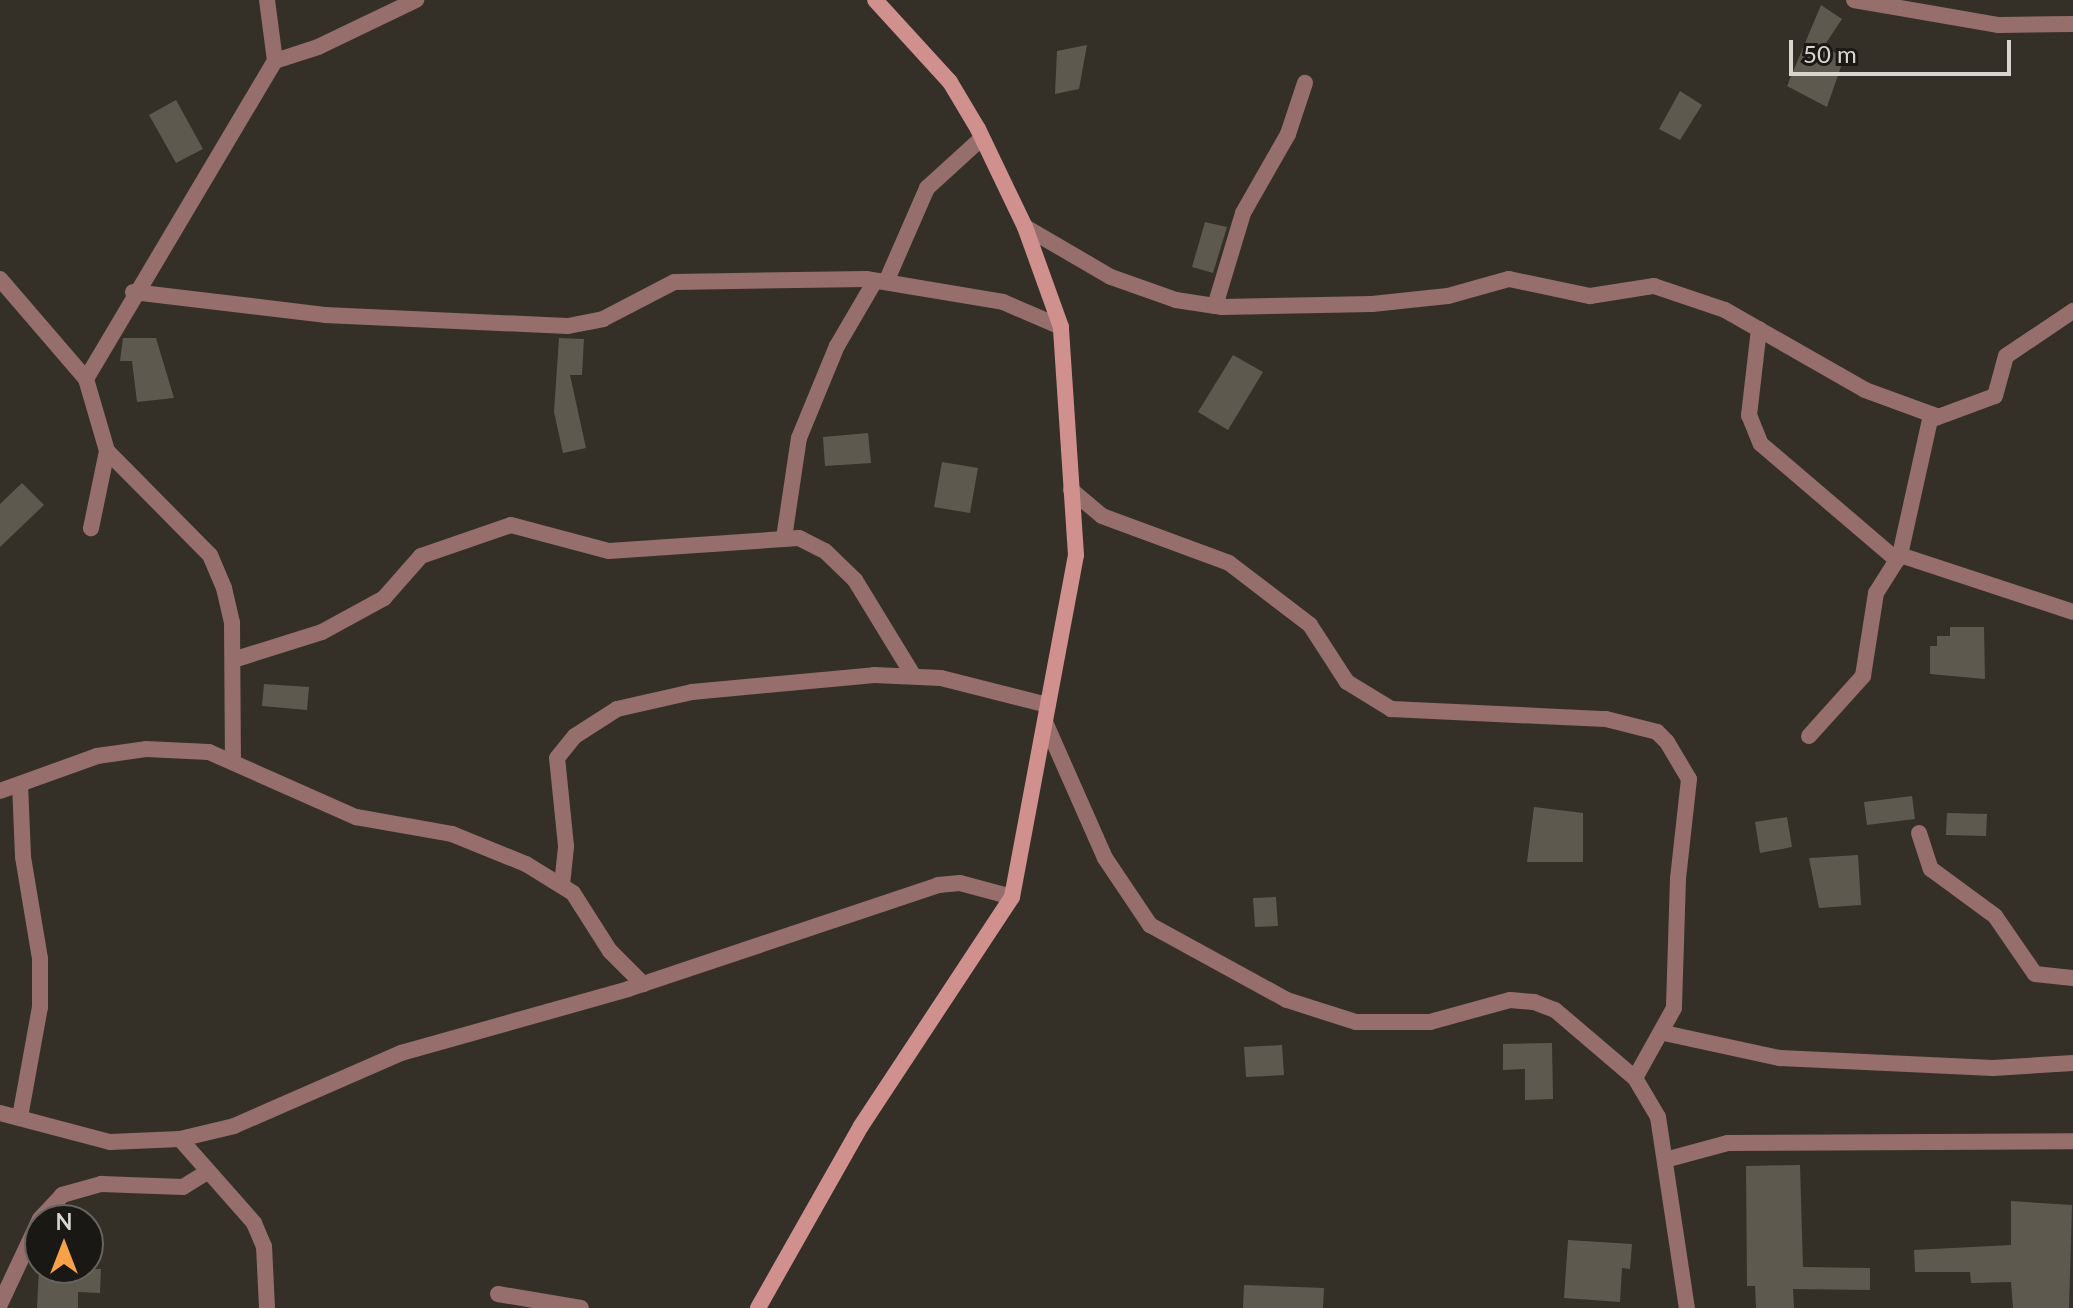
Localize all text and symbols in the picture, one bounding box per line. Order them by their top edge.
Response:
scale bar [1793,24,2015,74]
text: 50 m [1803,39,1857,68]
north arrow [24,1204,104,1284]
text: N [56,1208,72,1235]

